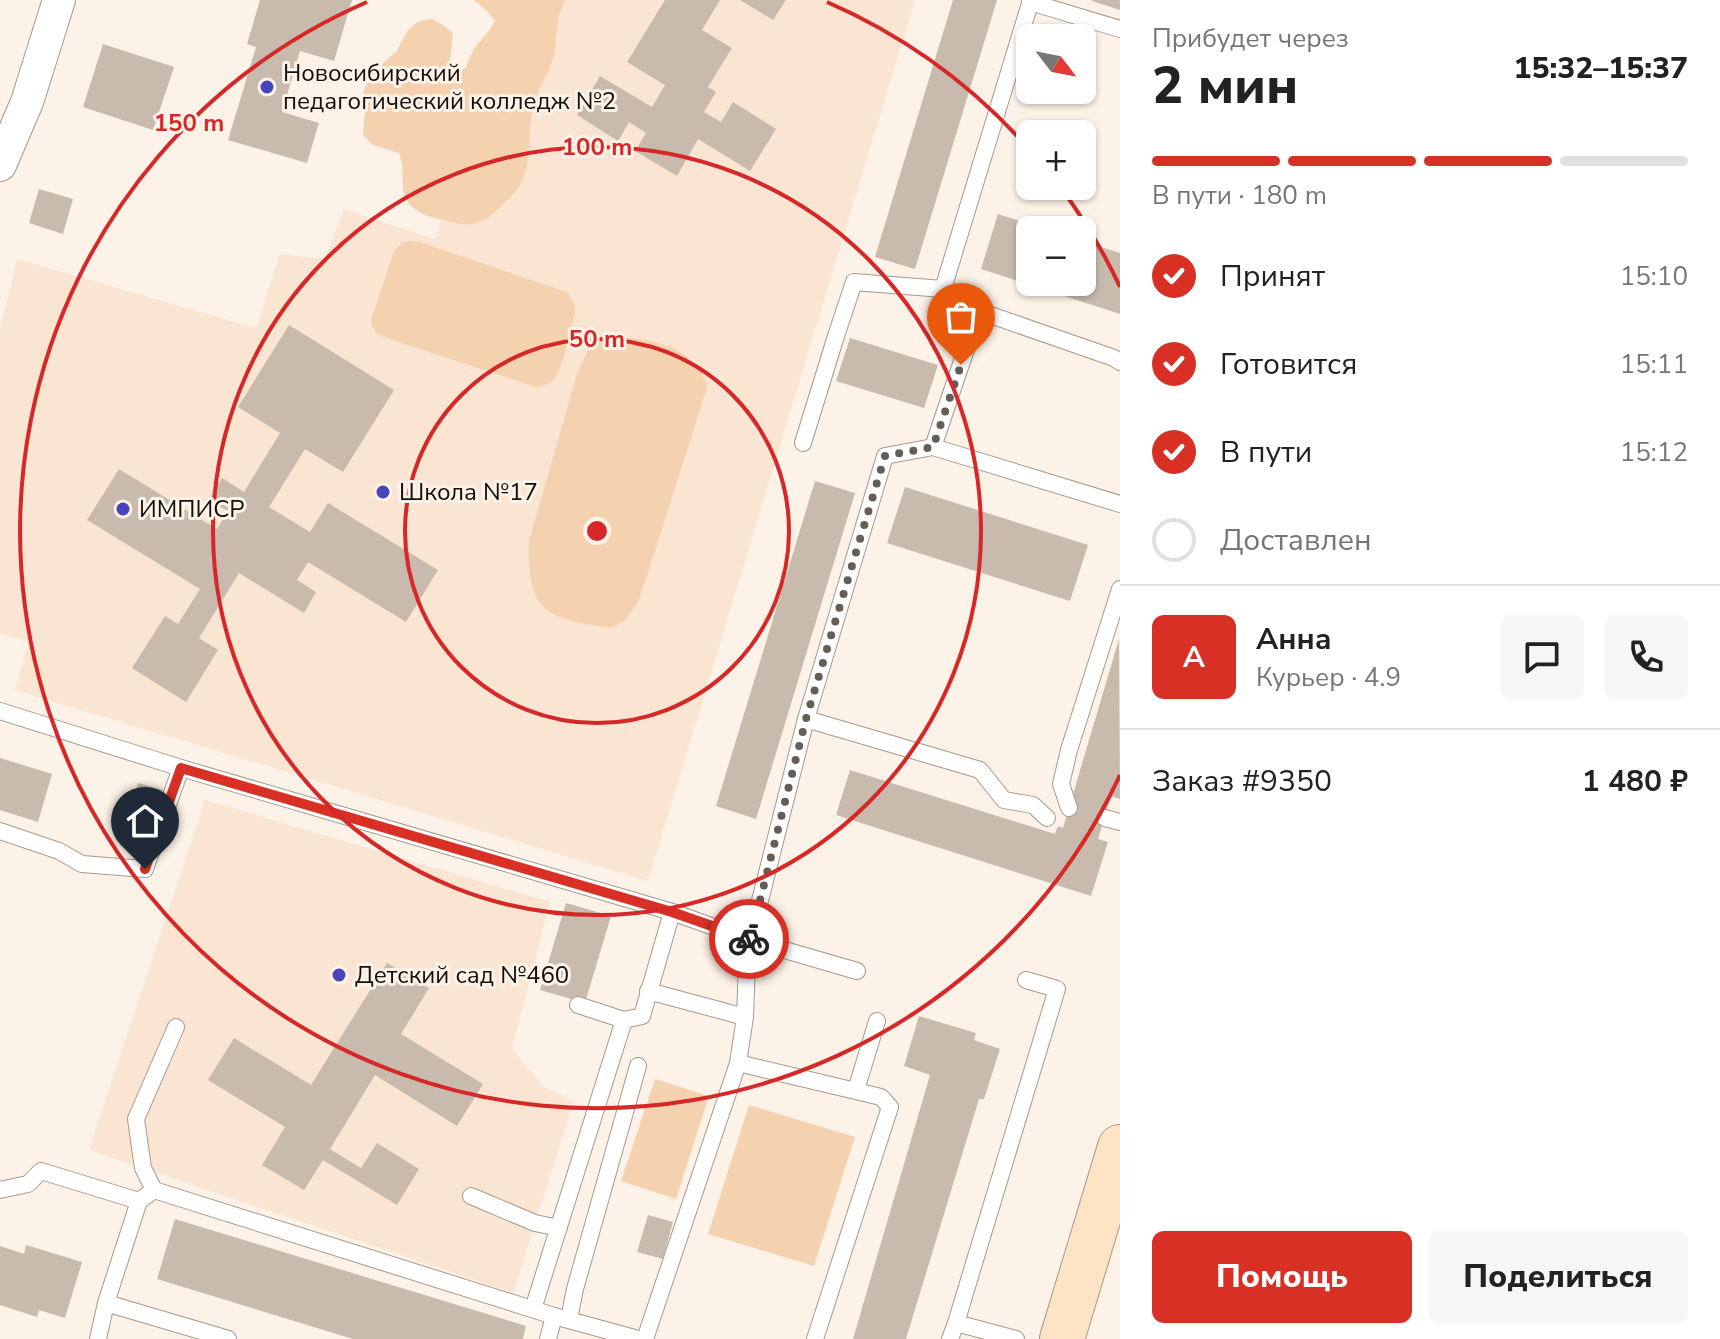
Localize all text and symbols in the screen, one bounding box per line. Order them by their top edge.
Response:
text: Прибудет через [1152,21,1349,56]
north arrow [1016,24,1096,104]
map controls [1016,24,1096,296]
text: 15:32–15:37 [1513,48,1688,89]
text: 2 мин [1152,50,1298,121]
place label: Новосибирский педагогический колледж №2 [283,57,616,117]
marker: Новосибирский педагогический колледж №2 [258,78,276,96]
text: 150 m [154,107,224,139]
button: + [1016,120,1096,200]
text: 100 m [562,131,632,163]
text: В пути · 180 m [1152,178,1327,213]
button: − [1016,216,1096,296]
icon: check [1152,254,1196,298]
text: Принят [1220,256,1325,297]
text: 15:10 [1620,259,1688,294]
pin [927,283,995,365]
icon: bag [939,295,983,339]
text: 50 m [569,323,625,355]
icon: check [1152,342,1196,386]
text: Готовится [1220,344,1357,385]
text: 15:11 [1620,347,1688,382]
icon: check [1152,430,1196,474]
text: В пути [1220,432,1312,473]
text: 15:12 [1620,435,1688,470]
place label: Школа №17 [399,476,538,508]
marker: Школа №17 [374,483,392,501]
place label: ИМПИСР [139,493,245,525]
marker: ИМПИСР [114,500,132,518]
centre of rings [583,517,611,545]
text: Доставлен [1220,520,1372,561]
button: chat [1500,615,1584,699]
button: phone [1604,615,1688,699]
text: Анна [1256,619,1332,660]
text: А [1183,637,1205,678]
text: Курьер · 4.9 [1256,660,1401,695]
text: Заказ #9350 [1152,761,1332,802]
text: 1 480 ₽ [1582,761,1688,802]
pin [111,787,179,869]
icon: home [123,799,167,843]
courier [709,899,789,979]
icon: bike [727,917,771,961]
place label: Детский сад №460 [355,959,569,991]
marker: Детский сад №460 [330,966,348,984]
button: Помощь [1152,1231,1412,1323]
button: Поделиться [1428,1231,1688,1323]

